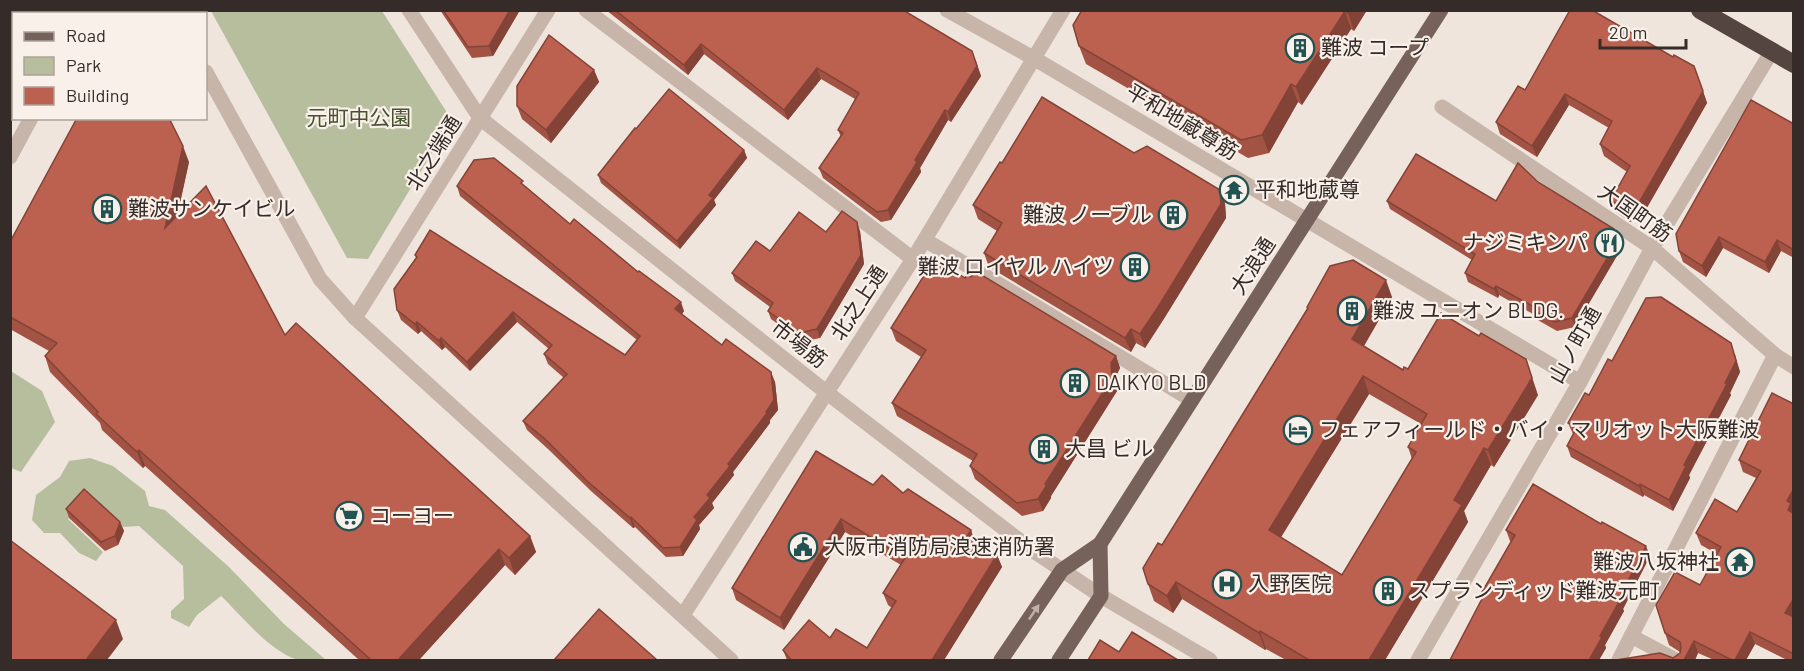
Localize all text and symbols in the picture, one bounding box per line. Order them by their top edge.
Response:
legend [12,12,207,120]
scale bar [1600,12,1686,50]
text: 20 m [1609,21,1647,43]
text: Road [66,24,106,46]
building icon: 難波 コープ [1284,32,1316,64]
place label: 難波 コープ [1321,34,1429,59]
text: Park [66,54,101,76]
street label: 平和地蔵尊筋 [1122,78,1243,164]
text: Building [66,84,129,106]
park label: 元町中公園 [307,104,412,129]
street label: 北之端通 [400,110,466,194]
temple icon: 平和地蔵尊 [1218,174,1250,206]
place label: 平和地蔵尊 [1255,176,1360,201]
street label: 大国町筋 [1594,177,1677,246]
building icon: 難波サンケイビル [91,193,123,225]
place label: 難波サンケイビル [128,195,296,220]
building icon: 難波 ノーブル [1157,199,1189,231]
place label: 難波 ノーブル [1023,201,1152,226]
restaurant icon: ナジミキンパ [1593,227,1625,259]
place label: ナジミキンパ [1463,229,1588,254]
street label: 大浪通 [1224,232,1279,298]
building icon: 難波 ロイヤル ハイツ [1119,251,1151,283]
place label: 難波 ロイヤル ハイツ [918,253,1114,278]
street label: 北之上通 [824,260,891,344]
building icon: 難波 ユニオン BLDG. [1336,295,1368,327]
place label: 難波 ユニオン BLDG. [1373,297,1564,322]
street label: 山ノ町通 [1542,301,1605,387]
street label: 市場筋 [767,314,832,372]
building icon: DAIKYO BLD [1059,367,1091,399]
place label: DAIKYO BLD [1096,369,1206,394]
hotel icon: フェアフィールド・バイ・マリオット大阪難波 [1282,414,1314,446]
place label: フェアフィールド・バイ・マリオット大阪難波 [1319,416,1760,441]
building icon: 大昌 ビル [1028,433,1060,465]
place label: 大昌 ビル [1065,435,1153,460]
supermarket icon: コーヨー [333,500,365,532]
place label: コーヨー [370,502,454,527]
public building icon: 大阪市消防局浪速消防署 [787,531,819,563]
place label: 大阪市消防局浪速消防署 [824,533,1055,558]
temple icon: 難波八坂神社 [1724,546,1756,578]
place label: 難波八坂神社 [1593,548,1719,573]
hospital icon: 入野医院 [1211,568,1243,600]
place label: 入野医院 [1248,570,1332,595]
building icon: スプランディッド難波元町 [1372,575,1404,607]
place label: スプランディッド難波元町 [1409,577,1660,602]
one-way arrow [1028,604,1039,620]

